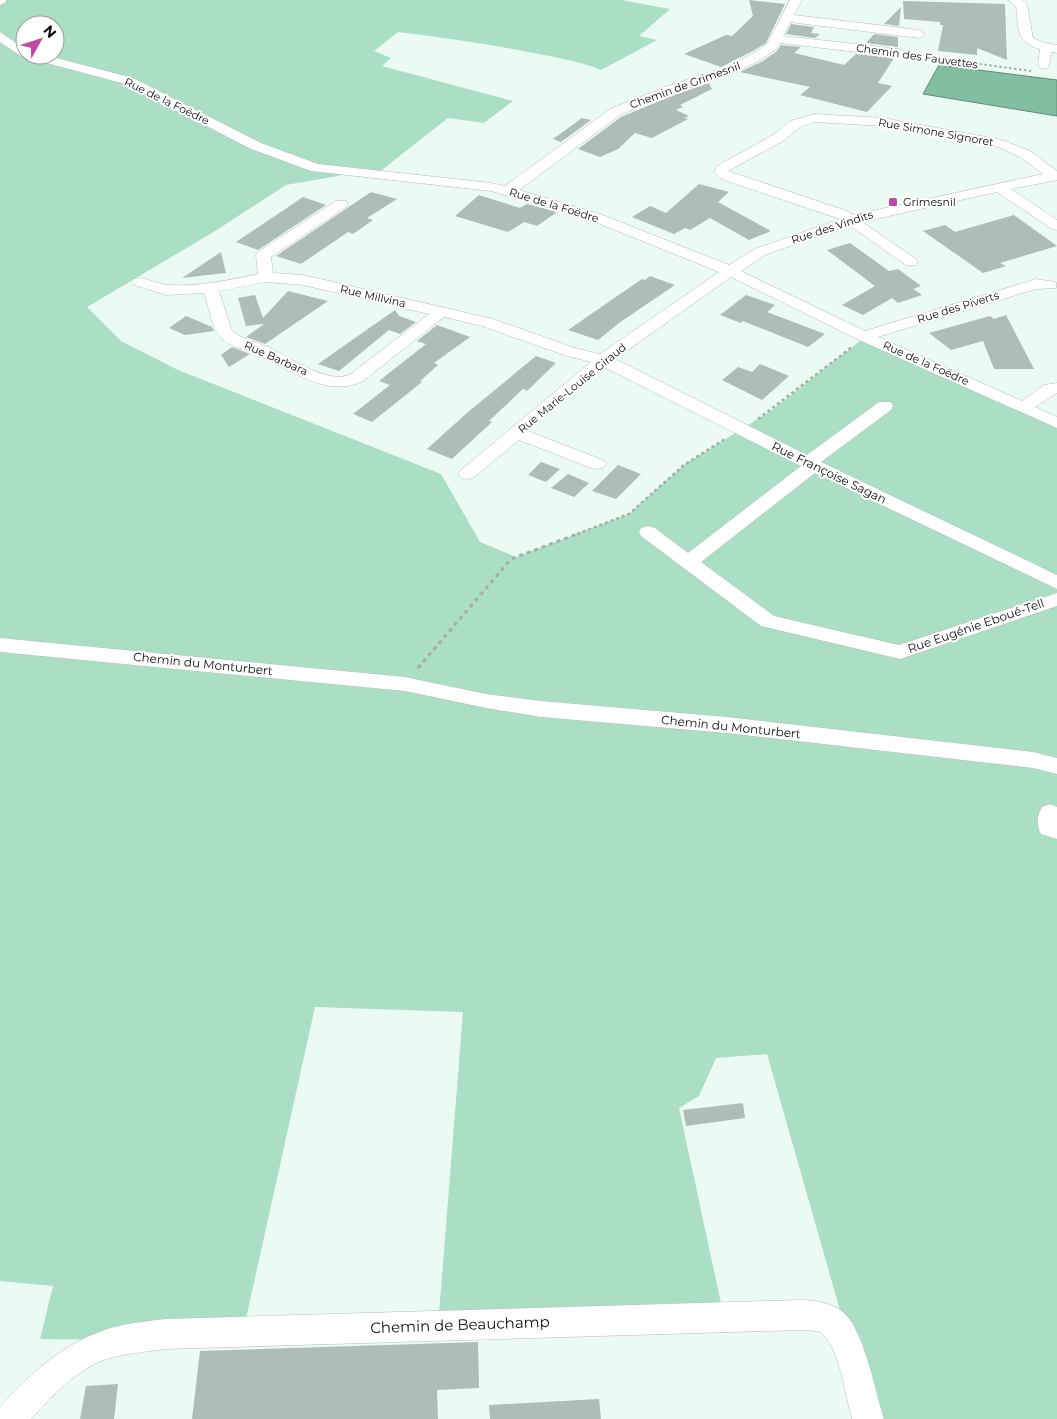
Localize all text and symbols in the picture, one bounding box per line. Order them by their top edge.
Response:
north arrow [15,15,65,65]
text: N [39,22,60,42]
street label: Chemin des Fauvettes [855,41,979,72]
street label: Chemin de Grimesnil [628,58,742,112]
street label: Rue de la Foëdre [122,74,212,128]
street label: Rue Simone Signoret [877,115,995,149]
street label: Rue de la Foëdre [508,185,601,225]
place label: Grimesnil [903,195,956,209]
marker: Grimesnil [887,196,899,208]
street label: Rue des Vindits [789,207,875,247]
street label: Rue Millvina [339,282,407,310]
street label: Rue des Piverts [915,288,1001,326]
street label: Rue Barbara [242,338,310,378]
street label: Rue de la Foëdre [881,338,972,388]
street label: Rue Marie-Louise Giraud [515,340,629,436]
street label: Rue Françoise Sagan [769,438,889,507]
street label: Rue Eugénie Eboué-Tell [906,595,1046,656]
street label: Chemin du Monturbert [132,649,274,678]
street label: Chemin du Monturbert [660,712,802,741]
street label: Chemin de Beauchamp [370,1312,550,1337]

